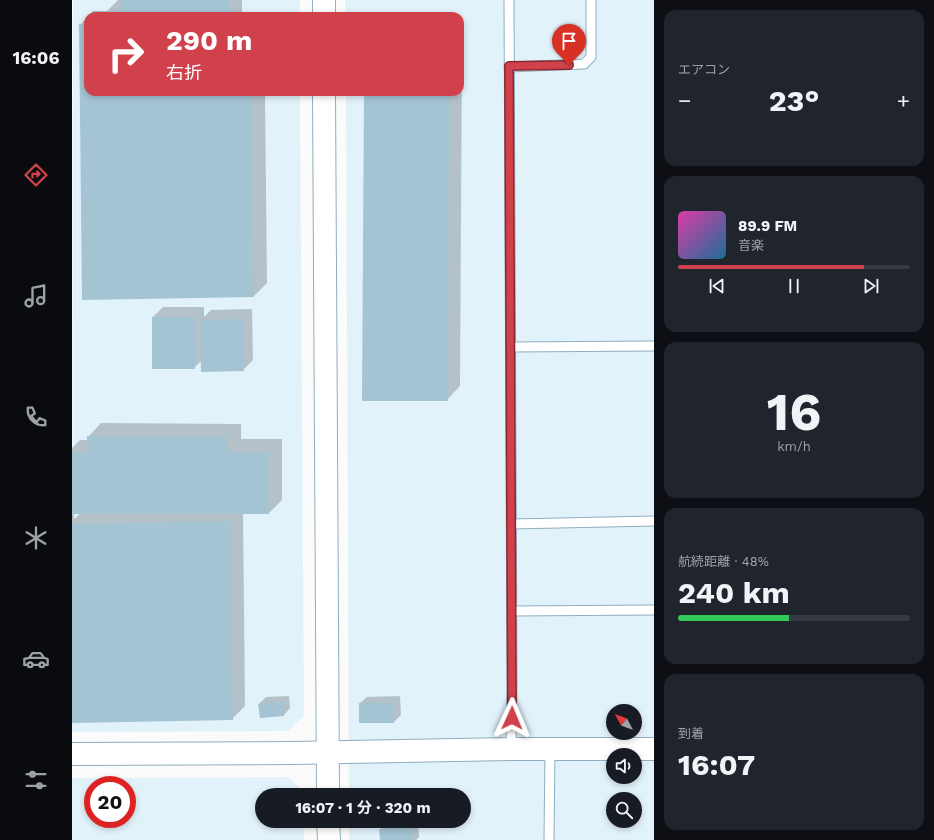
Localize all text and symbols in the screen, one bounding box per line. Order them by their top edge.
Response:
text: 290 m [166,24,252,57]
pin [552,24,586,65]
icon: right [100,28,152,80]
icon: arrive [558,30,580,52]
text: 16:06 [13,47,59,68]
text: 右折 [166,62,202,83]
text: エアコン [678,62,730,77]
text: 23° [769,83,819,118]
text: − [678,88,691,113]
text: + [897,88,910,113]
icon: directions [22,161,50,189]
text: 89.9 FM [738,217,797,235]
text: 音楽 [738,238,764,253]
icon: previous [706,275,728,297]
icon: pause [783,275,805,297]
icon: next [860,275,882,297]
icon: music [22,282,50,310]
text: 16 [767,382,821,443]
icon: phone [22,403,50,431]
text: km/h [777,439,811,454]
icon: climate [22,524,50,552]
text: 航続距離 · 48% [678,554,769,569]
text: 240 km [678,575,790,610]
icon: car [22,645,50,673]
position arrow [491,697,533,739]
north arrow [606,704,642,740]
map controls [606,704,642,828]
text: 到着 [678,726,704,741]
text: 16:07 [678,747,755,782]
button: sound [606,748,642,784]
icon: filters [22,766,50,794]
speed limit sign: 20 [84,776,136,828]
button: search [606,792,642,828]
text: 16:07 · 1 分 · 320 m [295,799,431,817]

